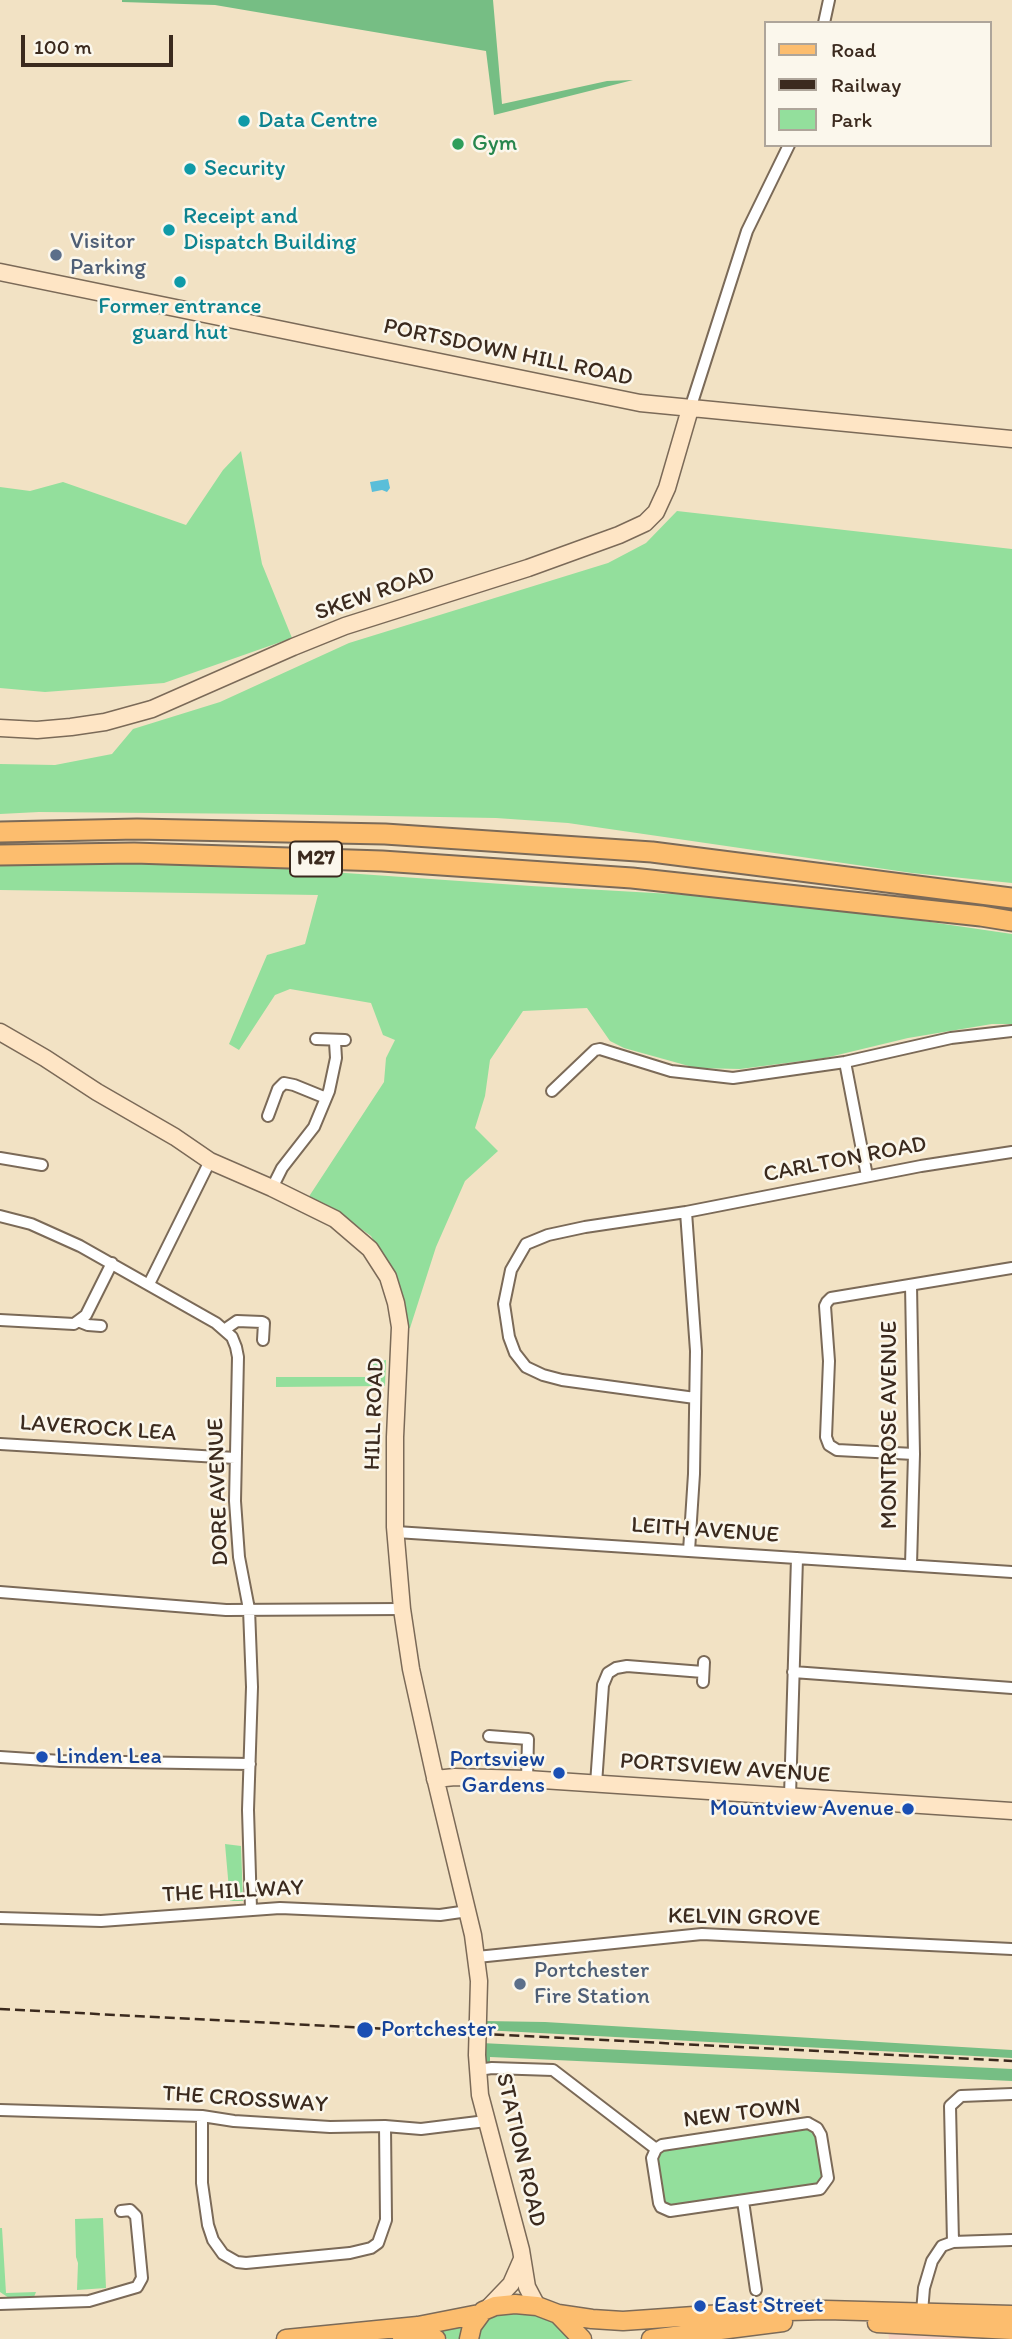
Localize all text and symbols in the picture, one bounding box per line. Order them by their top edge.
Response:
scale bar [24,21,177,65]
legend [764,21,991,147]
text: 100 m [34,34,92,59]
text: Road [831,37,876,62]
text: Railway [831,72,901,97]
place label: Data Centre [258,107,378,135]
text: Park [831,107,872,132]
marker: Data Centre [236,113,252,129]
place label: Gym [472,130,517,158]
marker: Gym [450,136,466,152]
place label: Security [204,155,285,183]
marker: Security [182,161,198,177]
place label: Receipt and Dispatch Building [183,203,356,257]
marker: Receipt and Dispatch Building [161,222,177,238]
place label: Visitor Parking [70,228,146,282]
marker: Visitor Parking [48,247,64,263]
marker: Former entrance guard hut [172,274,188,290]
place label: Former entrance guard hut [98,293,262,347]
street label: PORTSDOWN HILL ROAD [381,313,635,393]
street label: SKEW ROAD [312,561,438,627]
road number: M27 [290,842,342,876]
street label: CARLTON ROAD [761,1131,929,1189]
street label: MONTROSE AVENUE [876,1321,904,1529]
street label: HILL ROAD [359,1357,391,1471]
street label: LAVEROCK LEA [19,1410,177,1448]
street label: DORE AVENUE [203,1418,235,1566]
street label: LEITH AVENUE [630,1512,780,1550]
place label: Linden Lea [56,1743,162,1771]
place label: Portsview Gardens [449,1746,545,1800]
street label: PORTSVIEW AVENUE [619,1748,831,1790]
marker: Linden Lea [34,1749,50,1765]
marker: Portsview Gardens [551,1765,567,1781]
place label: Mountview Avenue [710,1795,894,1823]
marker: Mountview Avenue [900,1801,916,1817]
street label: THE HILLWAY [161,1875,305,1909]
street label: KELVIN GROVE [668,1903,820,1933]
place label: Portchester Fire Station [534,1957,650,2011]
marker: Portchester Fire Station [512,1976,528,1992]
place label: Portchester [381,2016,496,2044]
marker: Portchester [355,2020,375,2040]
street label: STATION ROAD [489,2071,551,2229]
street label: THE CROSSWAY [161,2080,329,2120]
street label: NEW TOWN [682,2093,802,2135]
place label: East Street [714,2292,823,2320]
marker: East Street [692,2298,708,2314]

